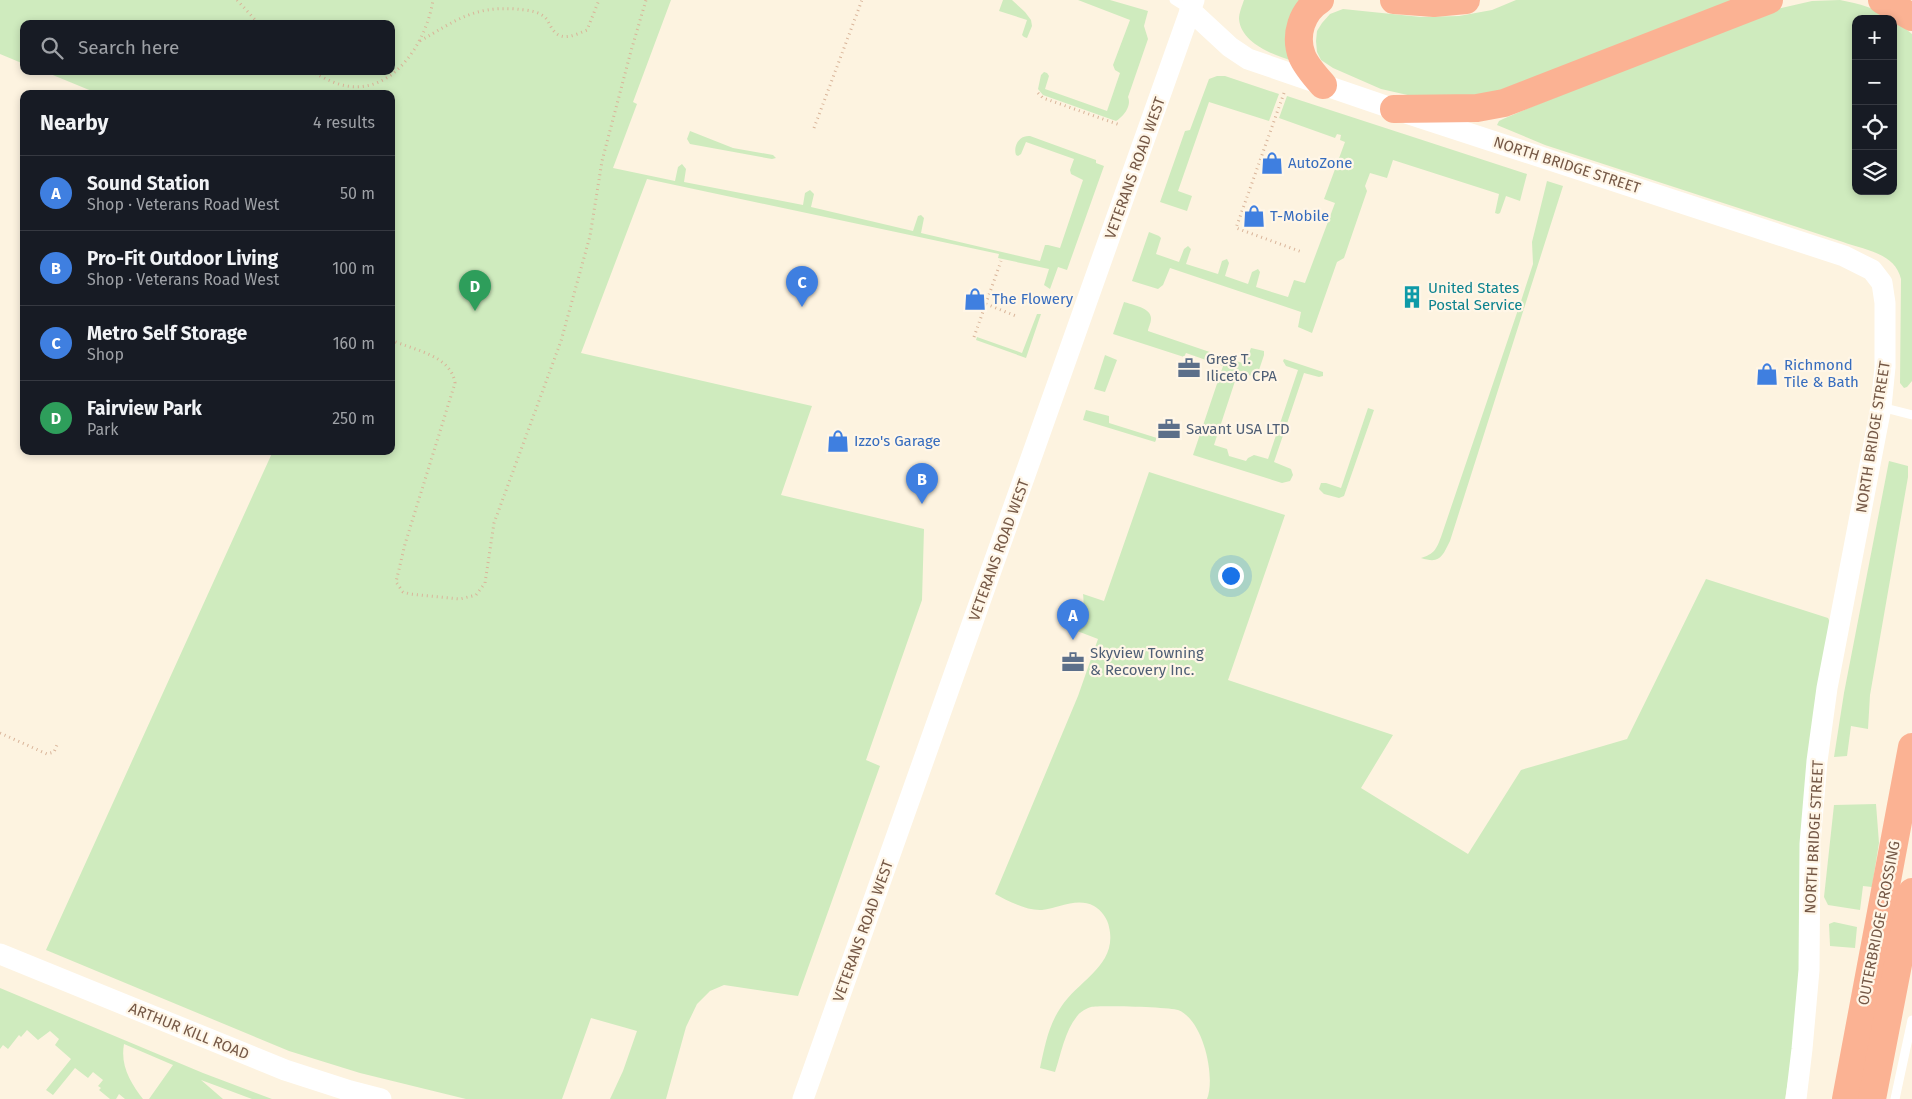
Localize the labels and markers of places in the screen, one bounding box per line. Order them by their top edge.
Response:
shop icon: AutoZone [1259,150,1285,176]
place label: AutoZone [1288,154,1353,172]
shop icon: T-Mobile [1241,203,1267,229]
place label: T-Mobile [1270,207,1329,225]
pin: C [786,266,818,307]
pin: D [459,270,491,311]
place label: United States Postal Service [1428,279,1523,314]
building icon: United States Postal Service [1399,284,1425,310]
shop icon: The Flowery [962,286,988,312]
place label: The Flowery [992,290,1074,308]
place label: Greg T. Iliceto CPA [1206,350,1277,385]
office icon: Greg T. Iliceto CPA [1176,355,1202,381]
place label: Richmond Tile & Bath [1784,356,1859,391]
shop icon: Richmond Tile & Bath [1754,361,1780,387]
office icon: Savant USA LTD [1156,416,1182,442]
place label: Savant USA LTD [1186,420,1290,438]
shop icon: Izzo's Garage [825,428,851,454]
place label: Izzo's Garage [854,432,941,450]
pin: B [906,463,938,504]
pin: A [1057,599,1089,640]
place label: Skyview Towning & Recovery Inc. [1090,644,1204,679]
office icon: Skyview Towning & Recovery Inc. [1060,649,1086,675]

